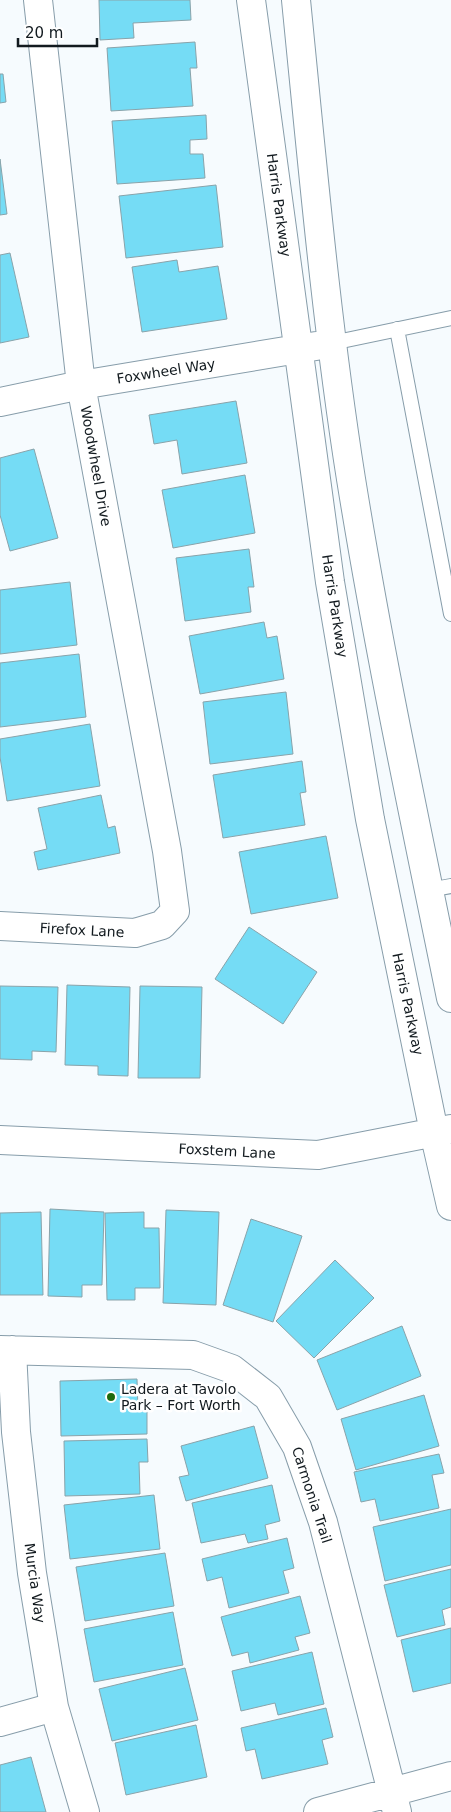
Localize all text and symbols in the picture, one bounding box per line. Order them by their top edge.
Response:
scale bar [18,15,96,47]
text: 20 m [25,24,63,42]
street label: Harris Parkway [264,152,294,258]
street label: Foxwheel Way [116,355,216,387]
street label: Woodwheel Drive [78,404,114,528]
street label: Harris Parkway [319,553,351,659]
street label: Firefox Lane [39,920,125,940]
street label: Harris Parkway [389,951,427,1057]
street label: Foxstem Lane [178,1140,276,1162]
place label: Ladera at Tavolo Park – Fort Worth [121,1381,241,1413]
marker: Ladera at Tavolo Park – Fort Worth [105,1391,117,1403]
street label: Carmonia Trail [289,1445,335,1545]
street label: Murcia Way [21,1542,49,1624]

